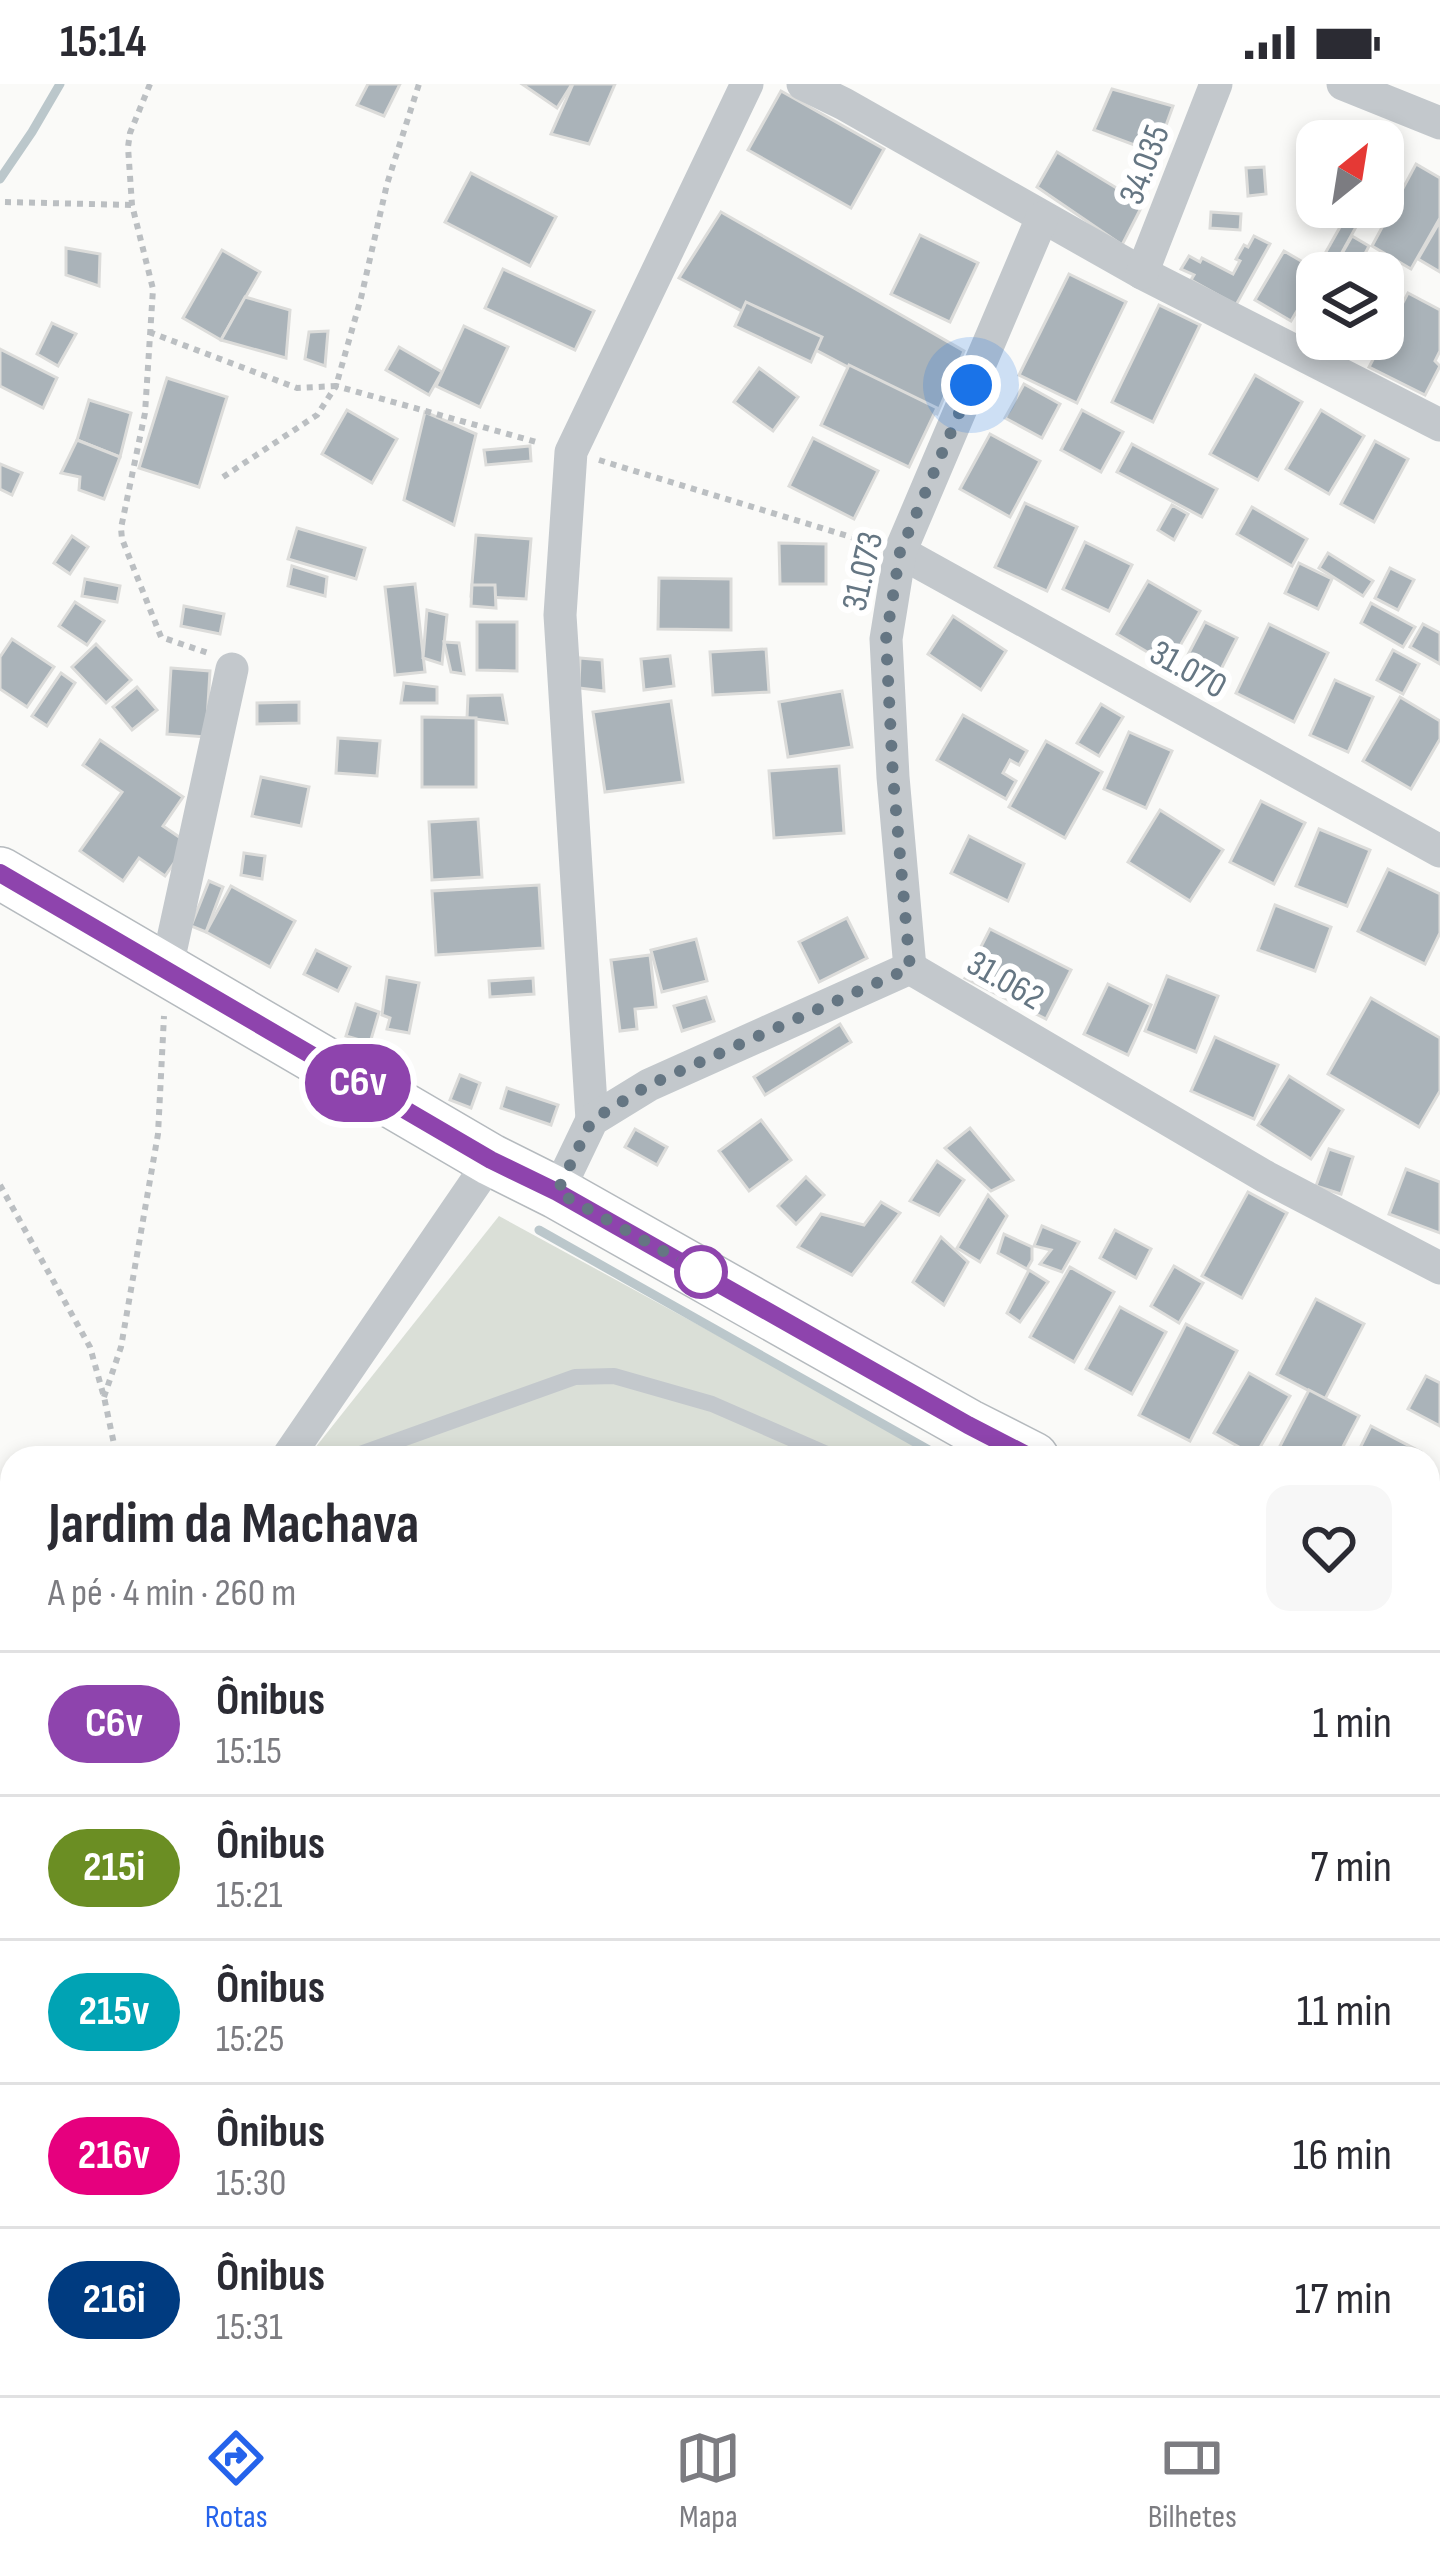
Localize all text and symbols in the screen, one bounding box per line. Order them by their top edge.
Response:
text: 15:14 [60,15,146,70]
street label: 34.035 [1111,119,1180,211]
north arrow [1296,120,1404,228]
map controls [1296,120,1404,360]
button: layers [1296,252,1404,360]
your location [941,355,1001,415]
street label: 31.073 [834,528,893,615]
street label: 31.070 [1142,632,1234,709]
street label: 31.062 [959,942,1051,1020]
line badge: C6v [289,1044,427,1122]
text: C6v [329,1057,387,1108]
unlabelled marker [676,1247,726,1297]
button: heart [1266,1485,1392,1611]
text: Jardim da Machava [48,1491,419,1559]
text: A pé · 4 min · 260 m [48,1570,296,1617]
text: Ônibus [216,1673,325,1728]
text: 1 min [1313,1696,1392,1751]
text: C6v [85,1698,143,1749]
text: 15:15 [216,1728,282,1775]
text: Ônibus [216,1817,325,1872]
text: 7 min [1310,1840,1392,1895]
text: 215i [83,1842,145,1893]
text: 15:21 [216,1872,283,1919]
text: Ônibus [216,1961,325,2016]
text: 11 min [1297,1984,1392,2039]
text: 215v [79,1986,149,2037]
text: 15:25 [216,2016,284,2063]
text: Ônibus [216,2105,325,2160]
text: 16 min [1293,2128,1392,2183]
text: 216v [78,2130,150,2181]
text: 15:30 [216,2160,286,2207]
text: Ônibus [216,2249,325,2304]
text: 17 min [1295,2272,1392,2327]
text: 216i [82,2274,146,2325]
text: 15:31 [216,2304,283,2351]
tab: Rotas [203,2425,269,2537]
tab: Mapa [675,2425,741,2537]
tab: Bilhetes [1148,2425,1237,2537]

